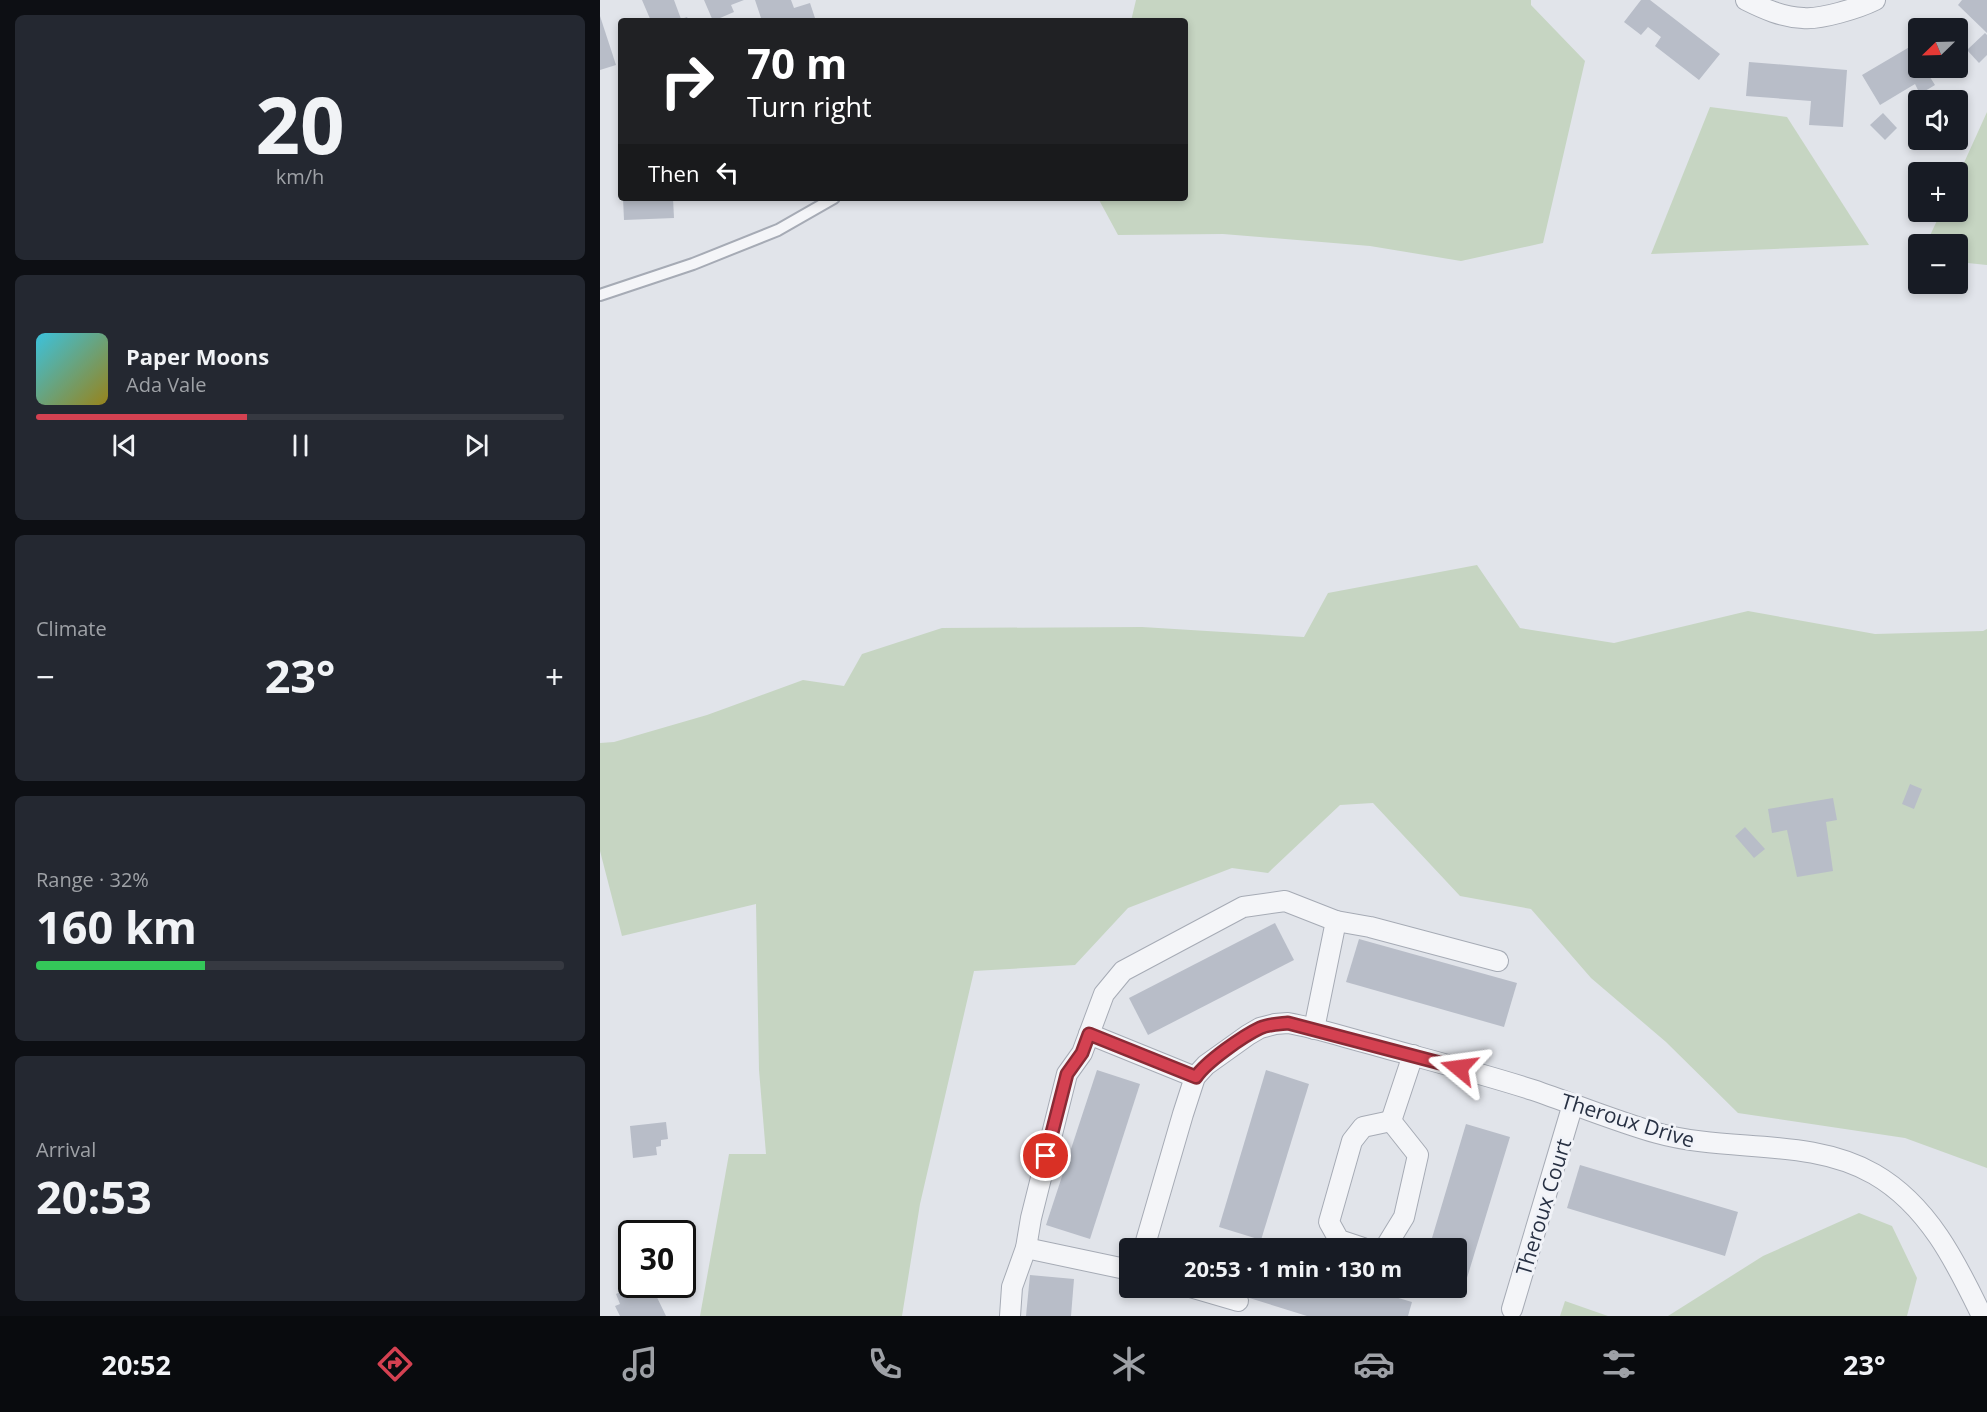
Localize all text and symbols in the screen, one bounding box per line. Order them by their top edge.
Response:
north arrow [1908,18,1968,78]
map controls [1908,18,1968,294]
text: 70 m [747,34,847,91]
icon: right [648,42,726,120]
text: 20 [255,71,345,177]
text: Turn right [747,88,872,125]
button: sound [1908,90,1968,150]
icon: left [711,156,744,189]
text: Then [648,158,699,188]
button: + [1908,162,1968,222]
text: km/h [276,163,324,190]
button: − [1908,234,1968,294]
text: Paper Moons [126,341,269,371]
text: Ada Vale [126,371,207,398]
icon: previous [108,429,141,462]
icon: pause [284,429,317,462]
icon: next [460,429,493,462]
text: Climate [36,615,107,642]
text: 23° [265,645,335,706]
text: − [36,654,55,699]
text: + [545,654,564,699]
text: Range · 32% [36,866,149,893]
text: 160 km [36,896,197,957]
position arrow [1427,1036,1491,1100]
street label: Theroux Drive [1558,1086,1698,1154]
pin [1020,1130,1071,1181]
street label: Theroux Court [1509,1135,1577,1279]
text: Arrival [36,1136,96,1163]
icon: arrive [1029,1139,1062,1172]
text: 20:53 [36,1166,152,1227]
speed limit sign: 30 [618,1220,696,1298]
text: 20:53 · 1 min · 130 m [1184,1253,1402,1283]
icon: directions [374,1343,416,1385]
icon: music [619,1343,661,1385]
icon: phone [864,1343,906,1385]
icon: climate [1108,1343,1150,1385]
icon: car [1353,1343,1395,1385]
icon: filters [1598,1343,1640,1385]
text: 20:52 [101,1346,171,1383]
text: 23° [1843,1346,1885,1383]

